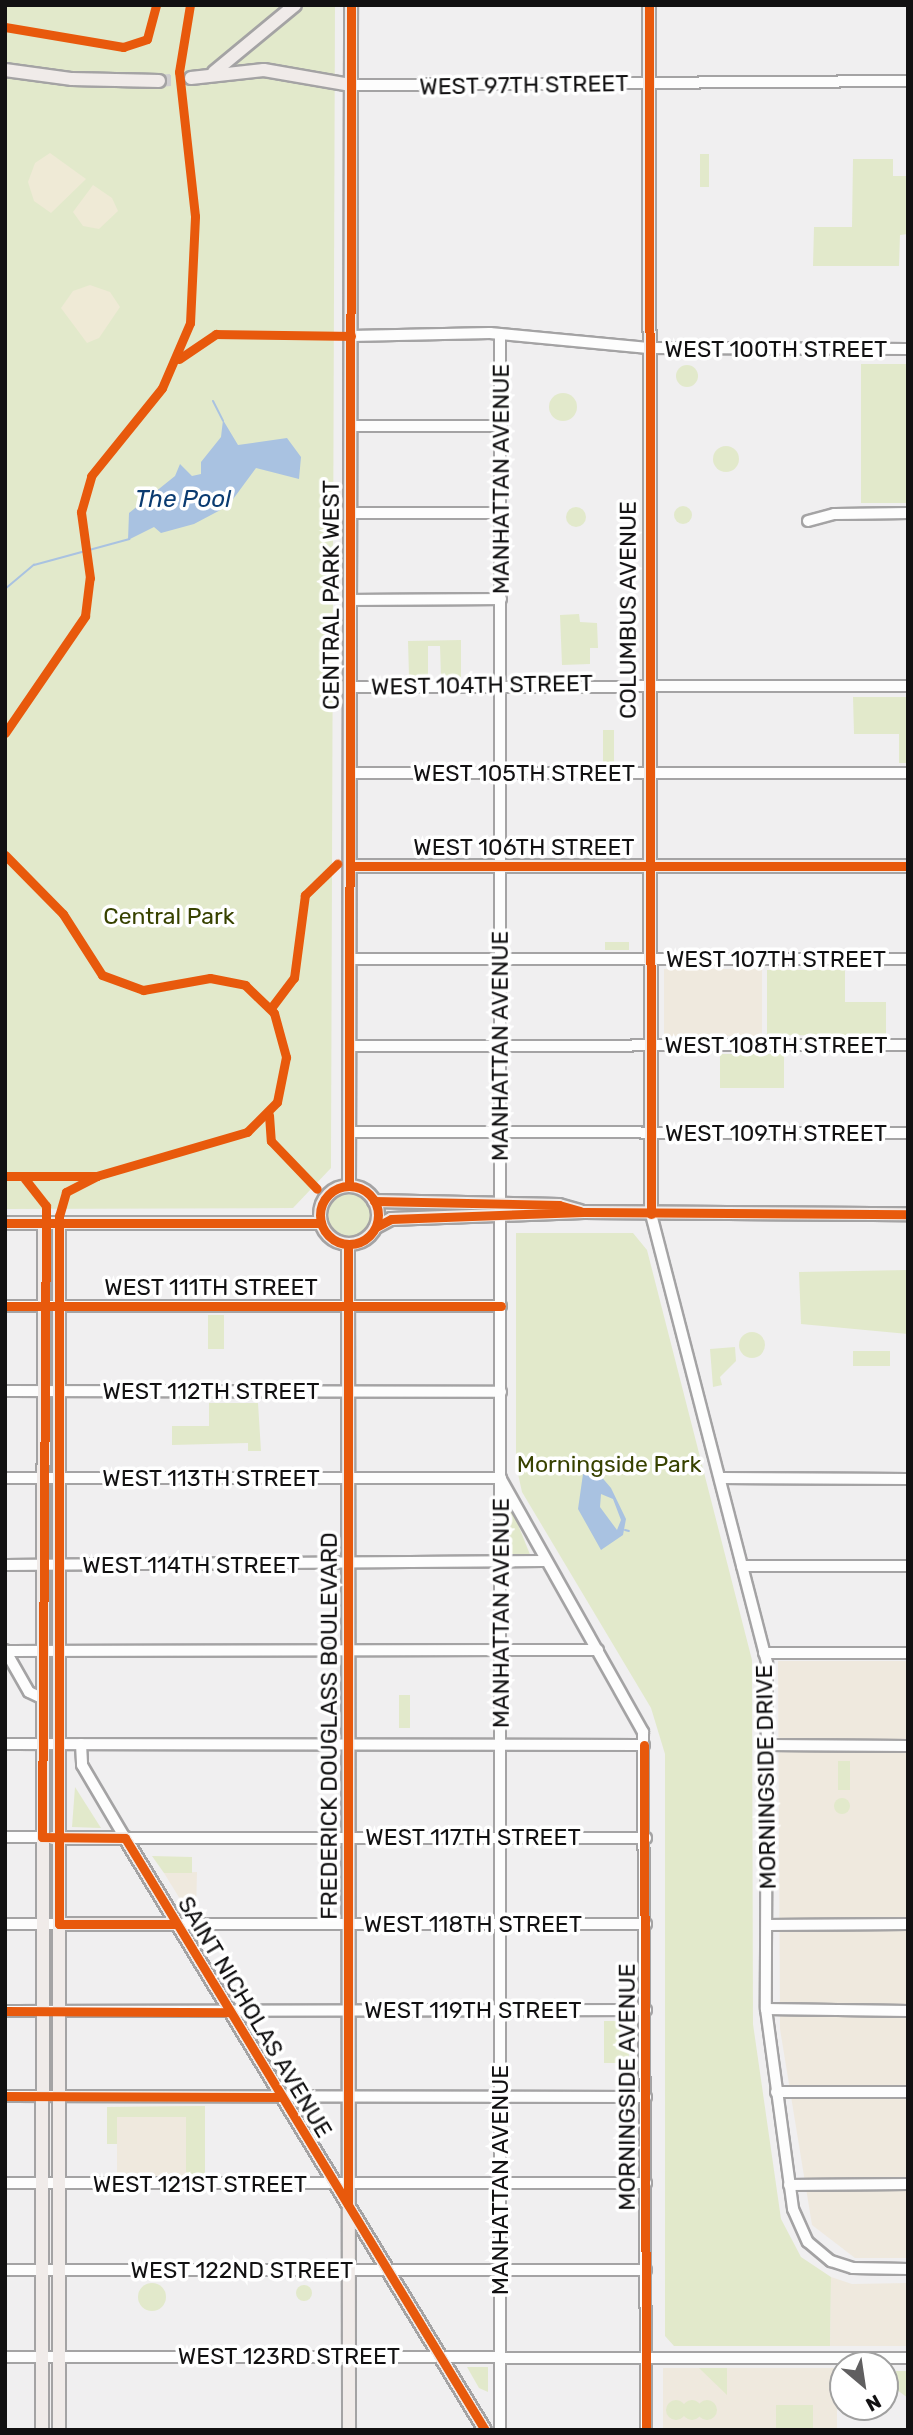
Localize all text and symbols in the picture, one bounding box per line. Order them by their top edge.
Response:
street label: WEST 97TH STREET [419,69,629,101]
street label: WEST 100TH STREET [664,335,888,363]
street label: MANHATTAN AVENUE [487,363,515,595]
street label: CENTRAL PARK WEST [317,479,345,711]
water label: The Pool [135,486,231,514]
street label: COLUMBUS AVENUE [614,501,642,719]
street label: WEST 104TH STREET [370,669,594,701]
street label: WEST 105TH STREET [413,759,635,787]
street label: WEST 106TH STREET [413,833,635,861]
park label: Central Park [103,902,235,930]
street label: MANHATTAN AVENUE [486,930,514,1162]
street label: WEST 107TH STREET [666,945,886,973]
street label: WEST 108TH STREET [664,1031,888,1059]
street label: WEST 109TH STREET [665,1119,887,1147]
street label: WEST 111TH STREET [104,1273,318,1301]
street label: WEST 112TH STREET [102,1377,320,1405]
park label: Morningside Park [517,1450,701,1478]
street label: WEST 113TH STREET [102,1464,320,1492]
street label: MANHATTAN AVENUE [487,1497,515,1729]
street label: FREDERICK DOUGLASS BOULEVARD [315,1532,343,1920]
street label: WEST 114TH STREET [82,1551,300,1579]
street label: MORNINGSIDE DRIVE [750,1664,782,1890]
street label: WEST 117TH STREET [365,1823,581,1851]
street label: SAINT NICHOLAS AVENUE [172,1891,338,2143]
street label: WEST 118TH STREET [364,1910,582,1938]
street label: MORNINGSIDE AVENUE [613,1963,641,2211]
street label: WEST 119TH STREET [364,1996,582,2024]
street label: MANHATTAN AVENUE [486,2064,514,2296]
street label: WEST 121ST STREET [92,2170,308,2198]
street label: WEST 122ND STREET [130,2256,354,2284]
street label: WEST 123RD STREET [178,2342,400,2370]
north arrow [829,2351,899,2421]
text: N [862,2390,885,2416]

